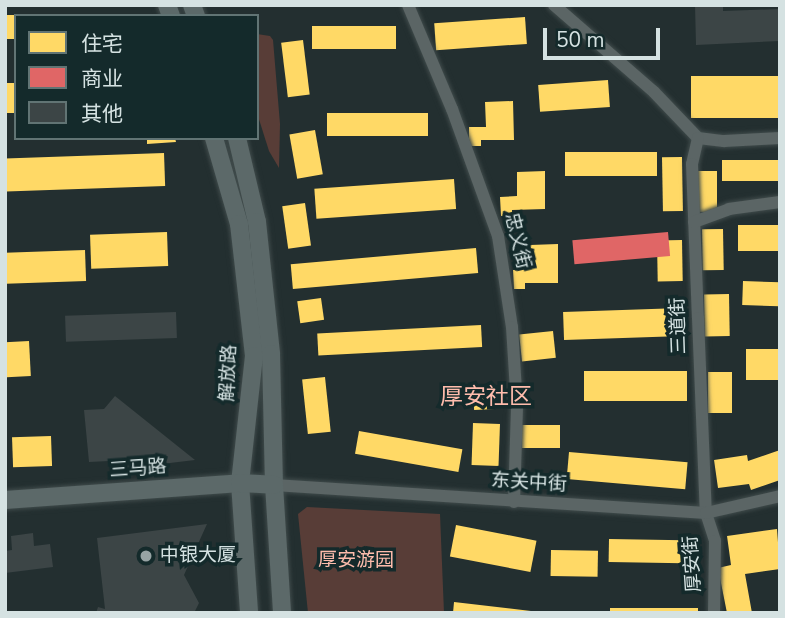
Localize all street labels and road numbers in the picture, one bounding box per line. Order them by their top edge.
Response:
street label: 忠义街 [499,211,535,271]
street label: 三道街 [667,297,691,355]
street label: 解放路 [216,344,242,402]
street label: 三马路 [109,456,167,482]
street label: 东关中街 [490,470,568,496]
street label: 厚安街 [680,535,706,593]

